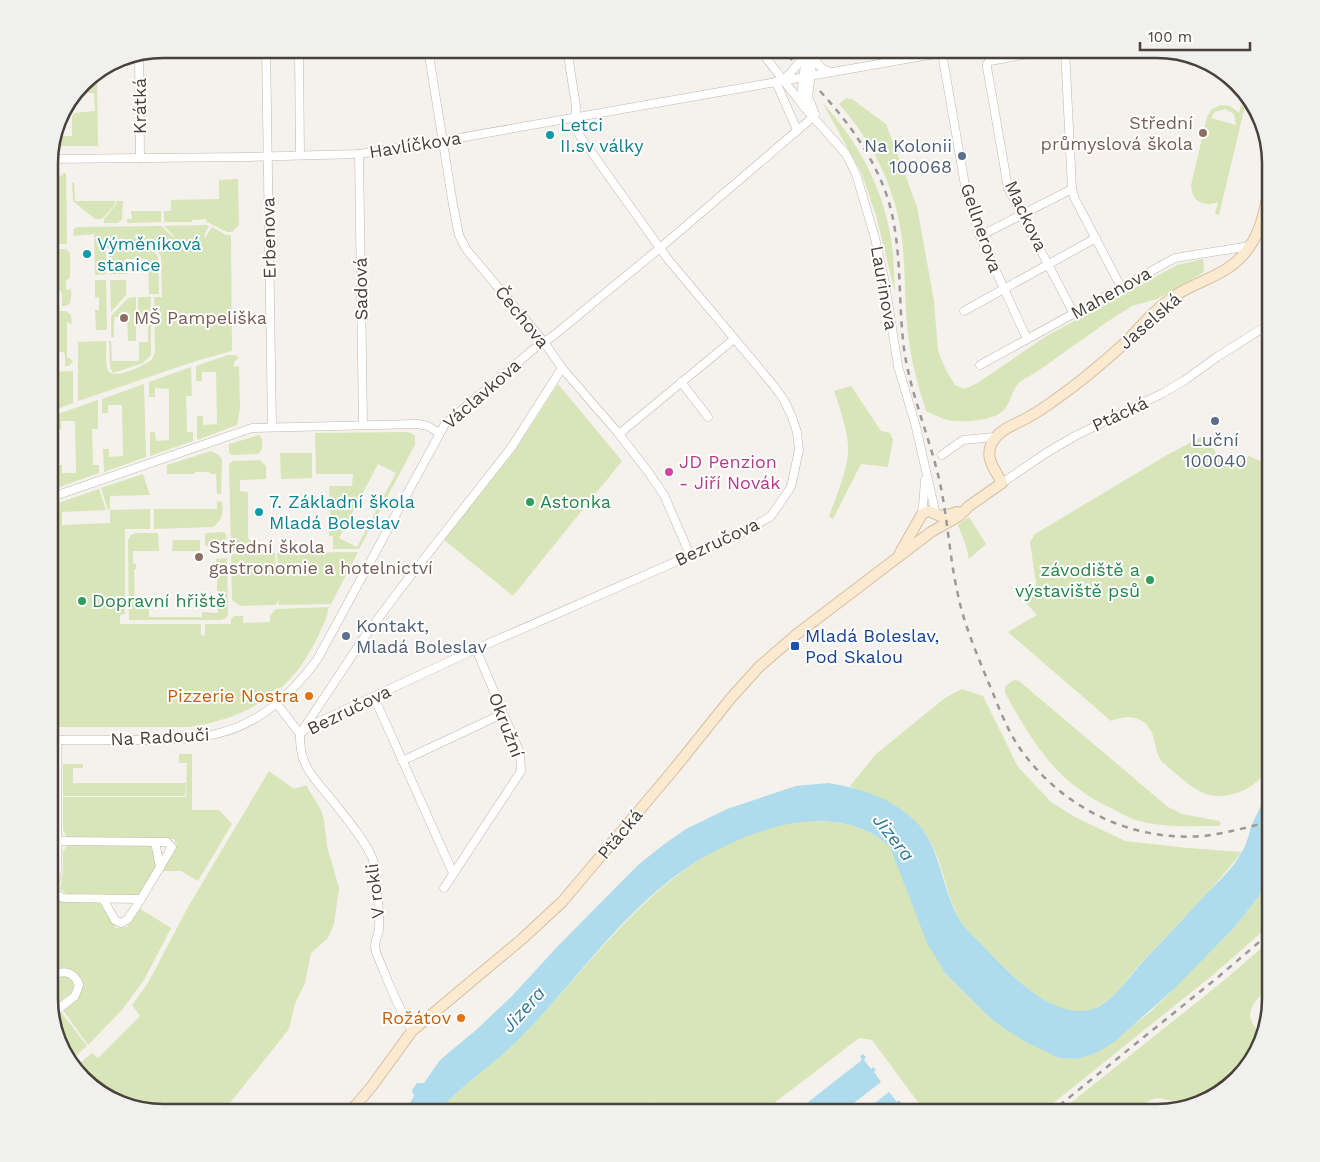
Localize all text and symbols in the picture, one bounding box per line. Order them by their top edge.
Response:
scale bar [1140,20,1250,52]
text: 100 m [1148,28,1192,46]
street label: Krátká [129,78,150,134]
place label: Střední průmyslová škola [1041,112,1193,154]
place label: Letci II.sv války [560,114,644,156]
street label: Havlíčkova [367,127,462,162]
marker: Střední průmyslová škola [1197,127,1209,139]
marker: Letci II.sv války [544,129,556,141]
place label: Na Kolonii 100068 [864,135,952,177]
marker: Na Kolonii 100068 [956,150,968,162]
street label: Mackova [1001,177,1052,254]
street label: Gellnerova [956,180,1007,275]
street label: Erbenova [257,197,280,279]
place label: Výměníková stanice [97,233,201,275]
street label: Laurinova [867,244,902,332]
marker: Výměníková stanice [81,248,93,260]
street label: Sadová [349,257,372,321]
street label: Mahenova [1067,262,1154,323]
street label: Čechova [491,281,554,352]
street label: Jaselská [1114,288,1185,353]
place label: MŠ Pampeliška [134,307,267,328]
marker: MŠ Pampeliška [118,312,130,324]
street label: Václavkova [439,354,525,433]
street label: Ptácká [1089,392,1151,436]
marker: Luční 100040 [1209,415,1221,427]
place label: Luční 100040 [1184,429,1246,471]
place label: JD Penzion - Jiří Novák [679,451,780,493]
marker: JD Penzion - Jiří Novák [663,466,675,478]
place label: 7. Základní škola Mladá Boleslav [269,491,415,533]
place label: Astonka [540,491,611,512]
marker: Astonka [524,496,536,508]
marker: 7. Základní škola Mladá Boleslav [253,506,265,518]
street label: Bezručova [671,513,762,570]
place label: Střední škola gastronomie a hotelnictví [209,536,433,578]
marker: Střední škola gastronomie a hotelnictví [193,551,205,563]
place label: závodiště a výstaviště psů [1015,559,1140,601]
marker: závodiště a výstaviště psů [1144,574,1156,586]
place label: Dopravní hřiště [92,590,226,611]
marker: Dopravní hřiště [76,595,88,607]
place label: Kontakt, Mladá Boleslav [356,615,487,657]
place label: Mladá Boleslav, Pod Skalou [805,625,939,667]
marker: Kontakt, Mladá Boleslav [340,630,352,642]
marker: Mladá Boleslav, Pod Skalou [789,640,801,652]
street label: Bezručova [304,680,394,739]
place label: Pizzerie Nostra [167,685,299,706]
marker: Pizzerie Nostra [303,690,315,702]
street label: Okružní [485,690,528,760]
street label: Na Radouči [110,723,210,750]
street label: Ptácká [593,804,647,863]
water label: Jizera [868,809,920,866]
street label: V rokli [361,862,388,920]
water label: Jizera [497,981,550,1037]
place label: Rožátov [382,1007,452,1028]
marker: Rožátov [455,1012,467,1024]

